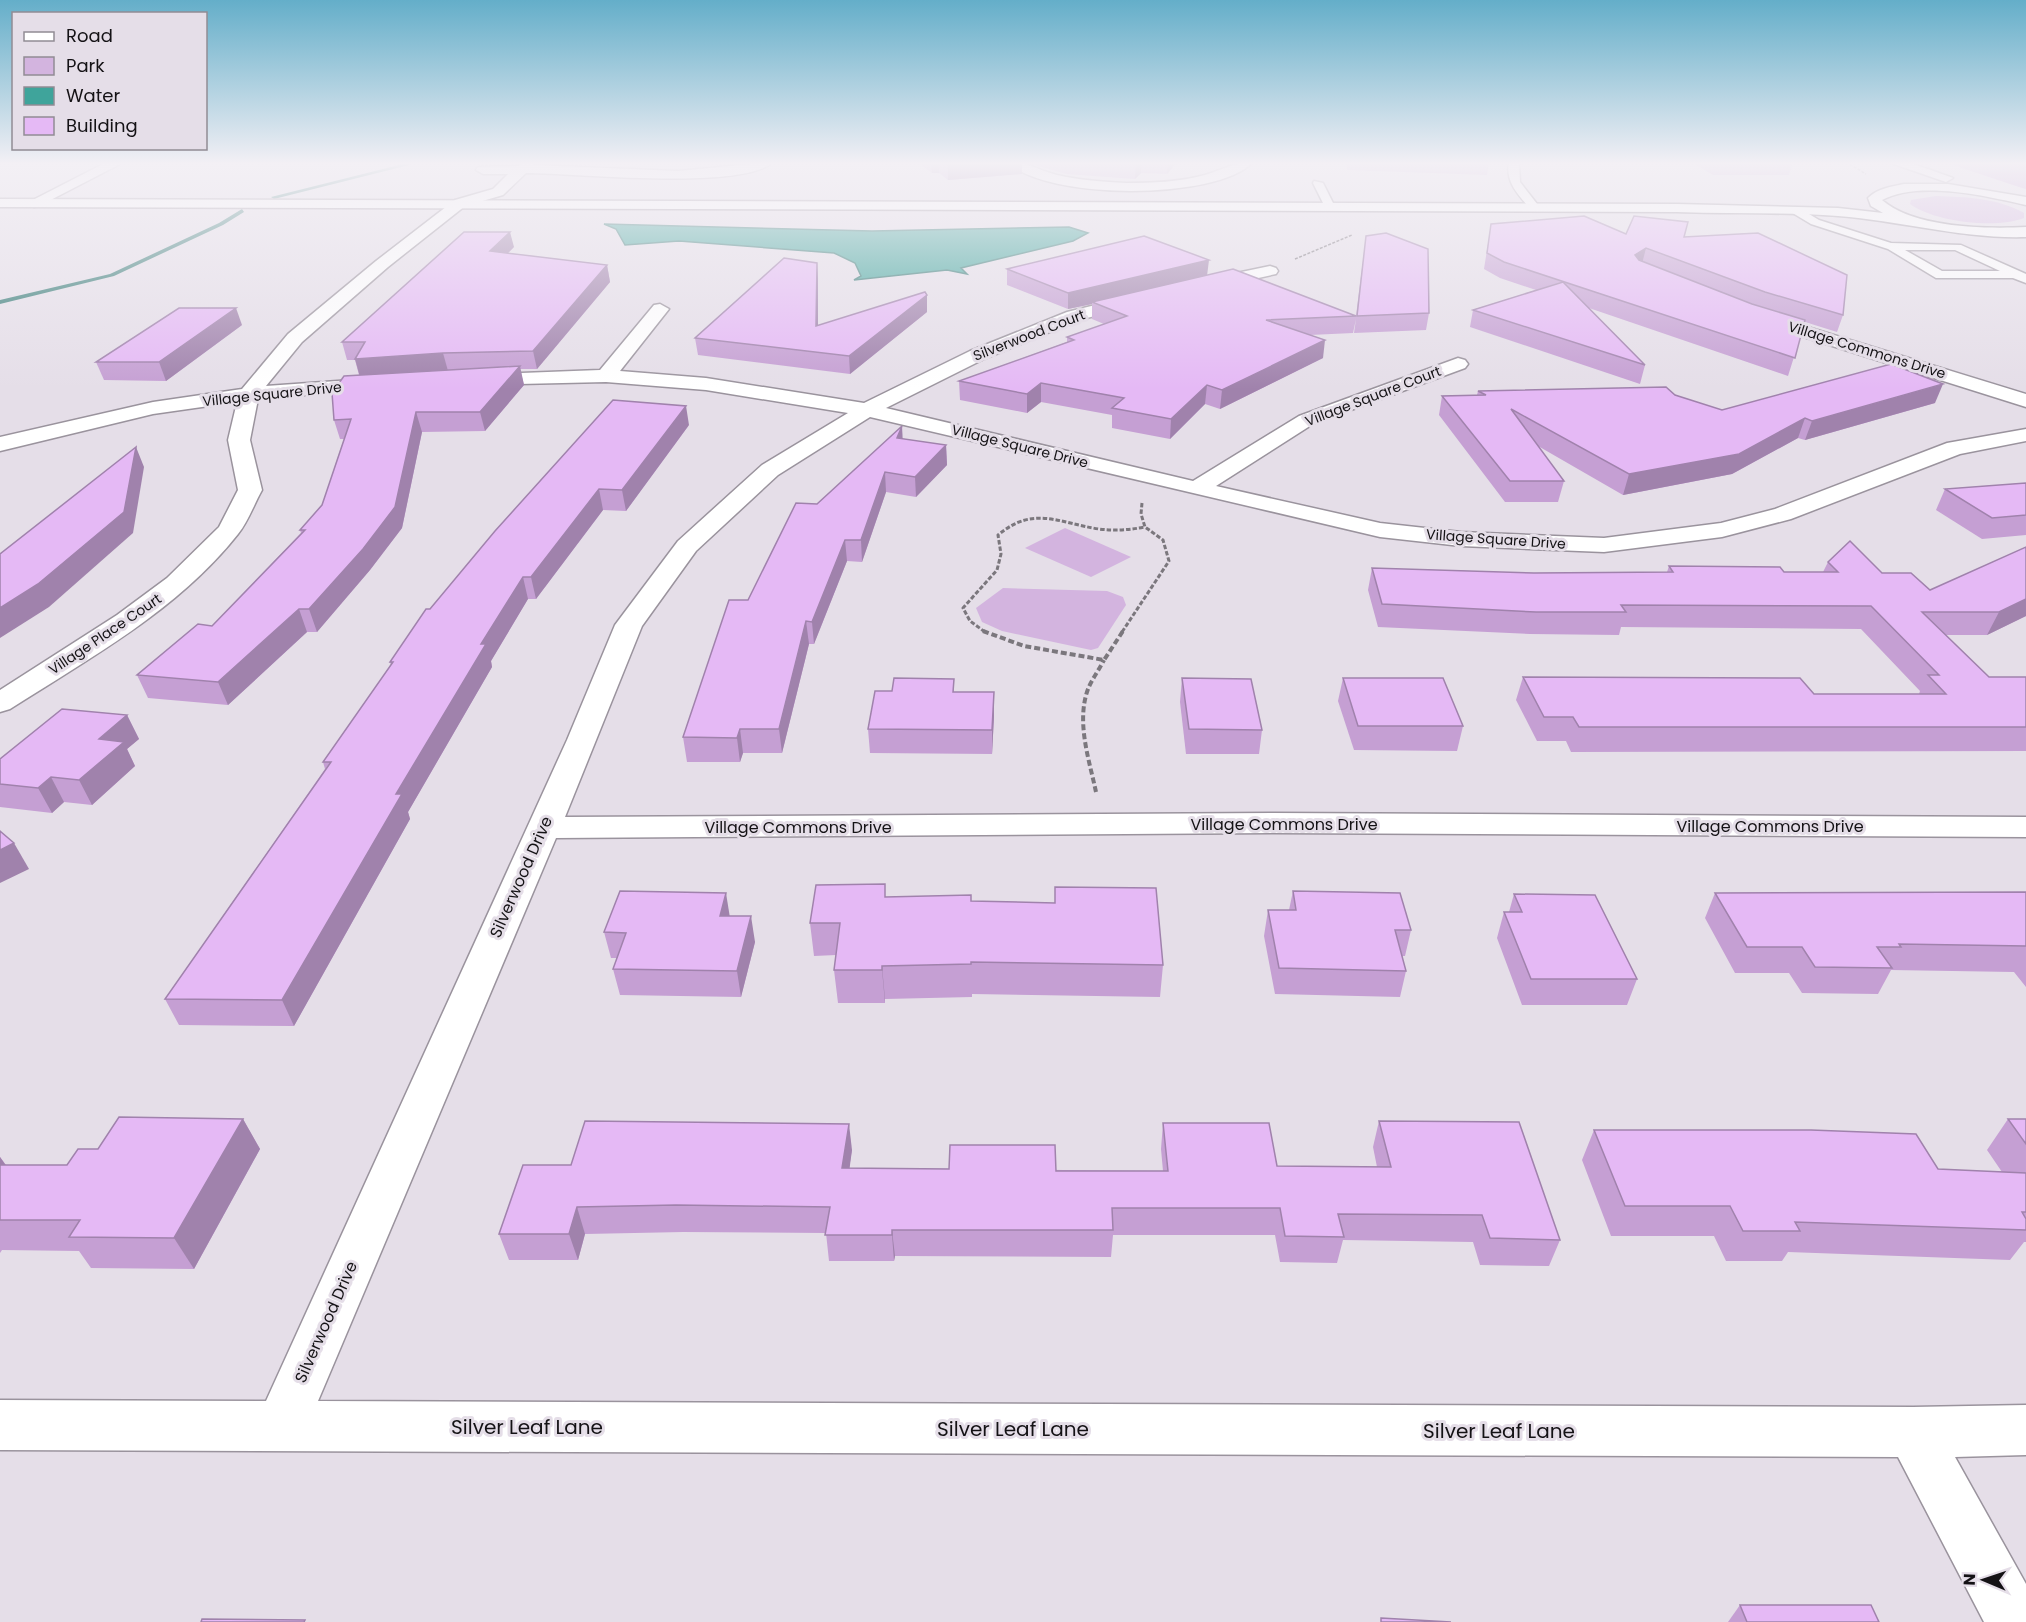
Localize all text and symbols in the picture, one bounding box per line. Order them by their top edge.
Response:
legend [12,12,207,150]
text: Road [66,23,113,48]
text: Park [66,53,105,78]
text: Water [66,83,120,108]
text: Building [66,113,138,138]
street label: Silverwood Court [970,304,1088,366]
street label: Village Commons Drive [1786,316,1949,384]
street label: Village Square Court [1302,361,1444,431]
street label: Village Square Drive [201,377,343,411]
street label: Village Square Drive [950,419,1091,473]
street label: Village Square Drive [1425,524,1567,554]
street label: Village Place Court [45,589,165,679]
street label: Silverwood Drive [484,812,558,941]
street label: Village Commons Drive [1190,813,1378,836]
street label: Village Commons Drive [1676,815,1864,838]
street label: Village Commons Drive [704,816,892,839]
street label: Silverwood Drive [289,1257,363,1386]
street label: Silver Leaf Lane [451,1413,603,1441]
street label: Silver Leaf Lane [937,1415,1089,1443]
street label: Silver Leaf Lane [1423,1417,1575,1445]
north arrow [1954,1550,2014,1610]
text: N [1958,1573,1981,1586]

